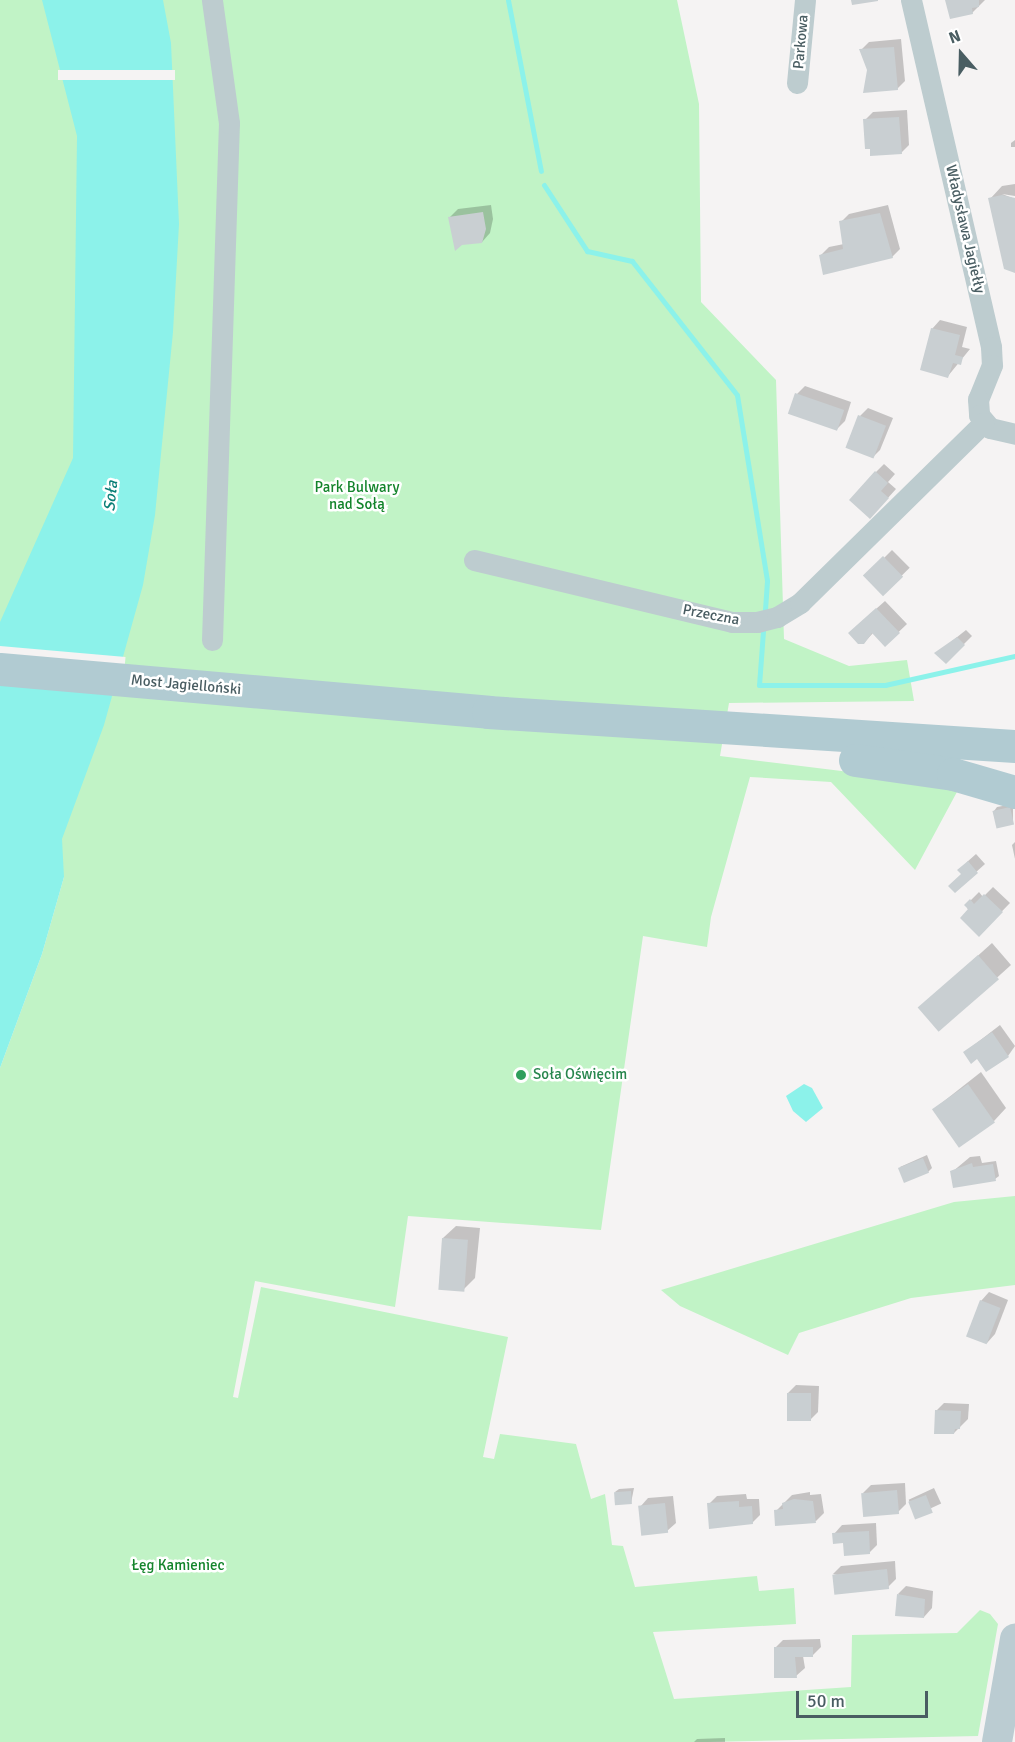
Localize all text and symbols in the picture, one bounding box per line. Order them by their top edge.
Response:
street label: Parkowa [790,14,812,70]
north arrow [931,24,991,84]
text: N [946,26,963,48]
street label: Władysława Jagiełły [941,163,989,295]
park label: Park Bulwary nad Sołą [315,478,399,513]
water label: Soła [100,480,122,512]
street label: Przeczna [681,601,741,629]
street label: Most Jagielloński [130,671,242,699]
place label: Soła Oświęcim [533,1066,627,1084]
marker: Soła Oświęcim [514,1068,528,1082]
park label: Łęg Kamieniec [131,1557,225,1575]
scale bar [799,1679,931,1717]
text: 50 m [807,1690,845,1712]

